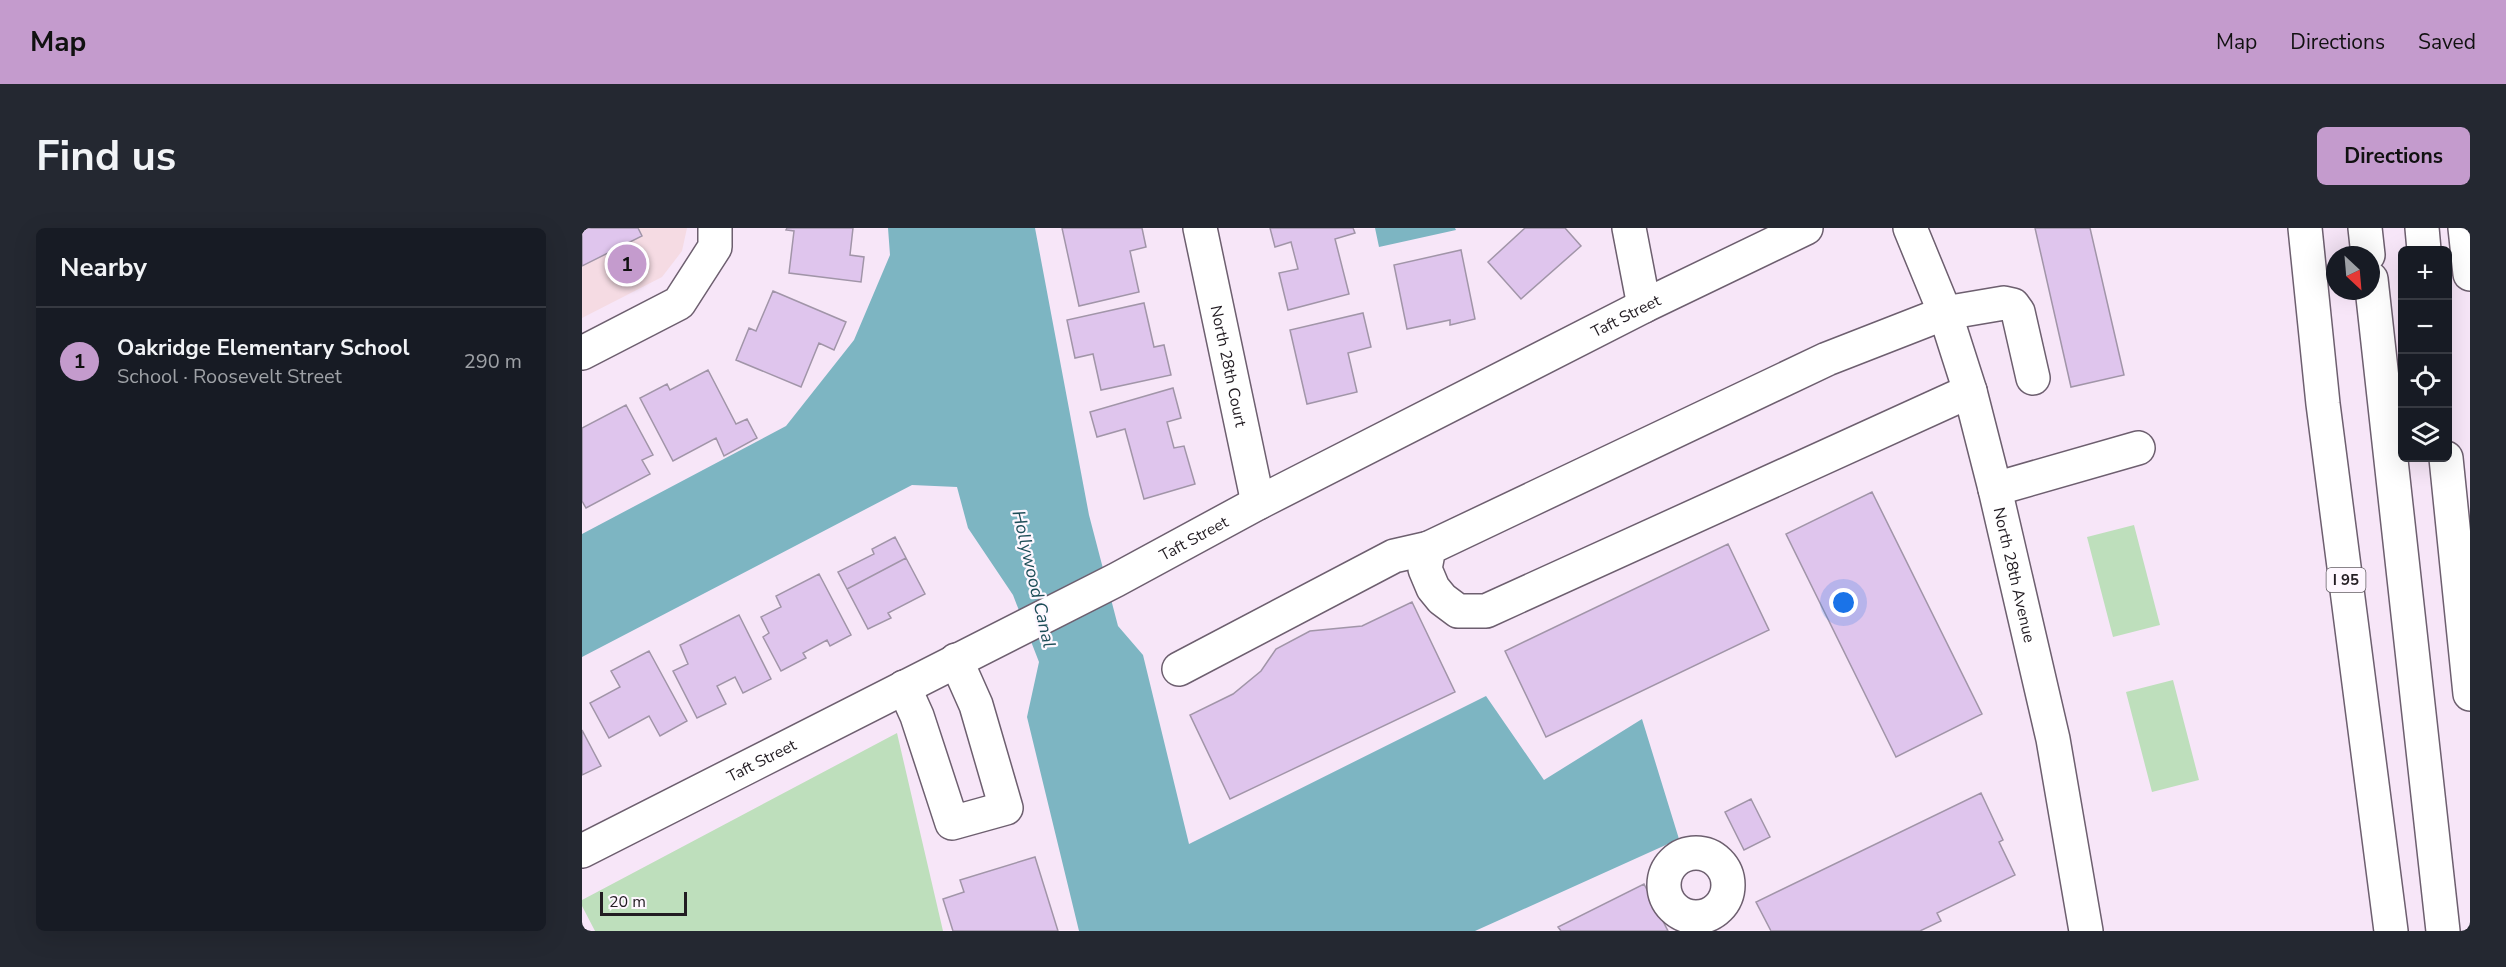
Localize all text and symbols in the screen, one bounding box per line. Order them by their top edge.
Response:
text: Map [30,23,86,61]
text: Map [2216,28,2257,56]
text: Directions [2290,28,2385,56]
text: Saved [2418,28,2476,56]
button: Directions [2317,127,2470,185]
text: Find us [36,128,176,185]
pin: 1 [608,242,646,286]
north arrow [2326,246,2380,300]
map controls [2398,246,2452,462]
button: + [2398,246,2452,300]
text: Nearby [60,250,147,285]
street label: Taft Street [1587,289,1665,343]
button: − [2398,300,2452,354]
street label: North 28th Court [1205,303,1252,429]
text: Oakridge Elementary School [117,333,410,363]
text: 1 [74,348,86,375]
text: 290 m [464,348,522,375]
button: locate [2398,354,2452,408]
text: School · Roosevelt Street [117,363,342,390]
button: layers [2398,408,2452,462]
street label: North 28th Avenue [1988,505,2040,645]
water label: Hollywood Canal [1007,508,1061,650]
street label: Taft Street [1156,511,1233,566]
road number: I 95 [2326,568,2366,592]
your location [1829,588,1858,617]
street label: Taft Street [723,734,801,788]
scale bar [600,889,687,916]
text: 20 m [609,891,646,913]

